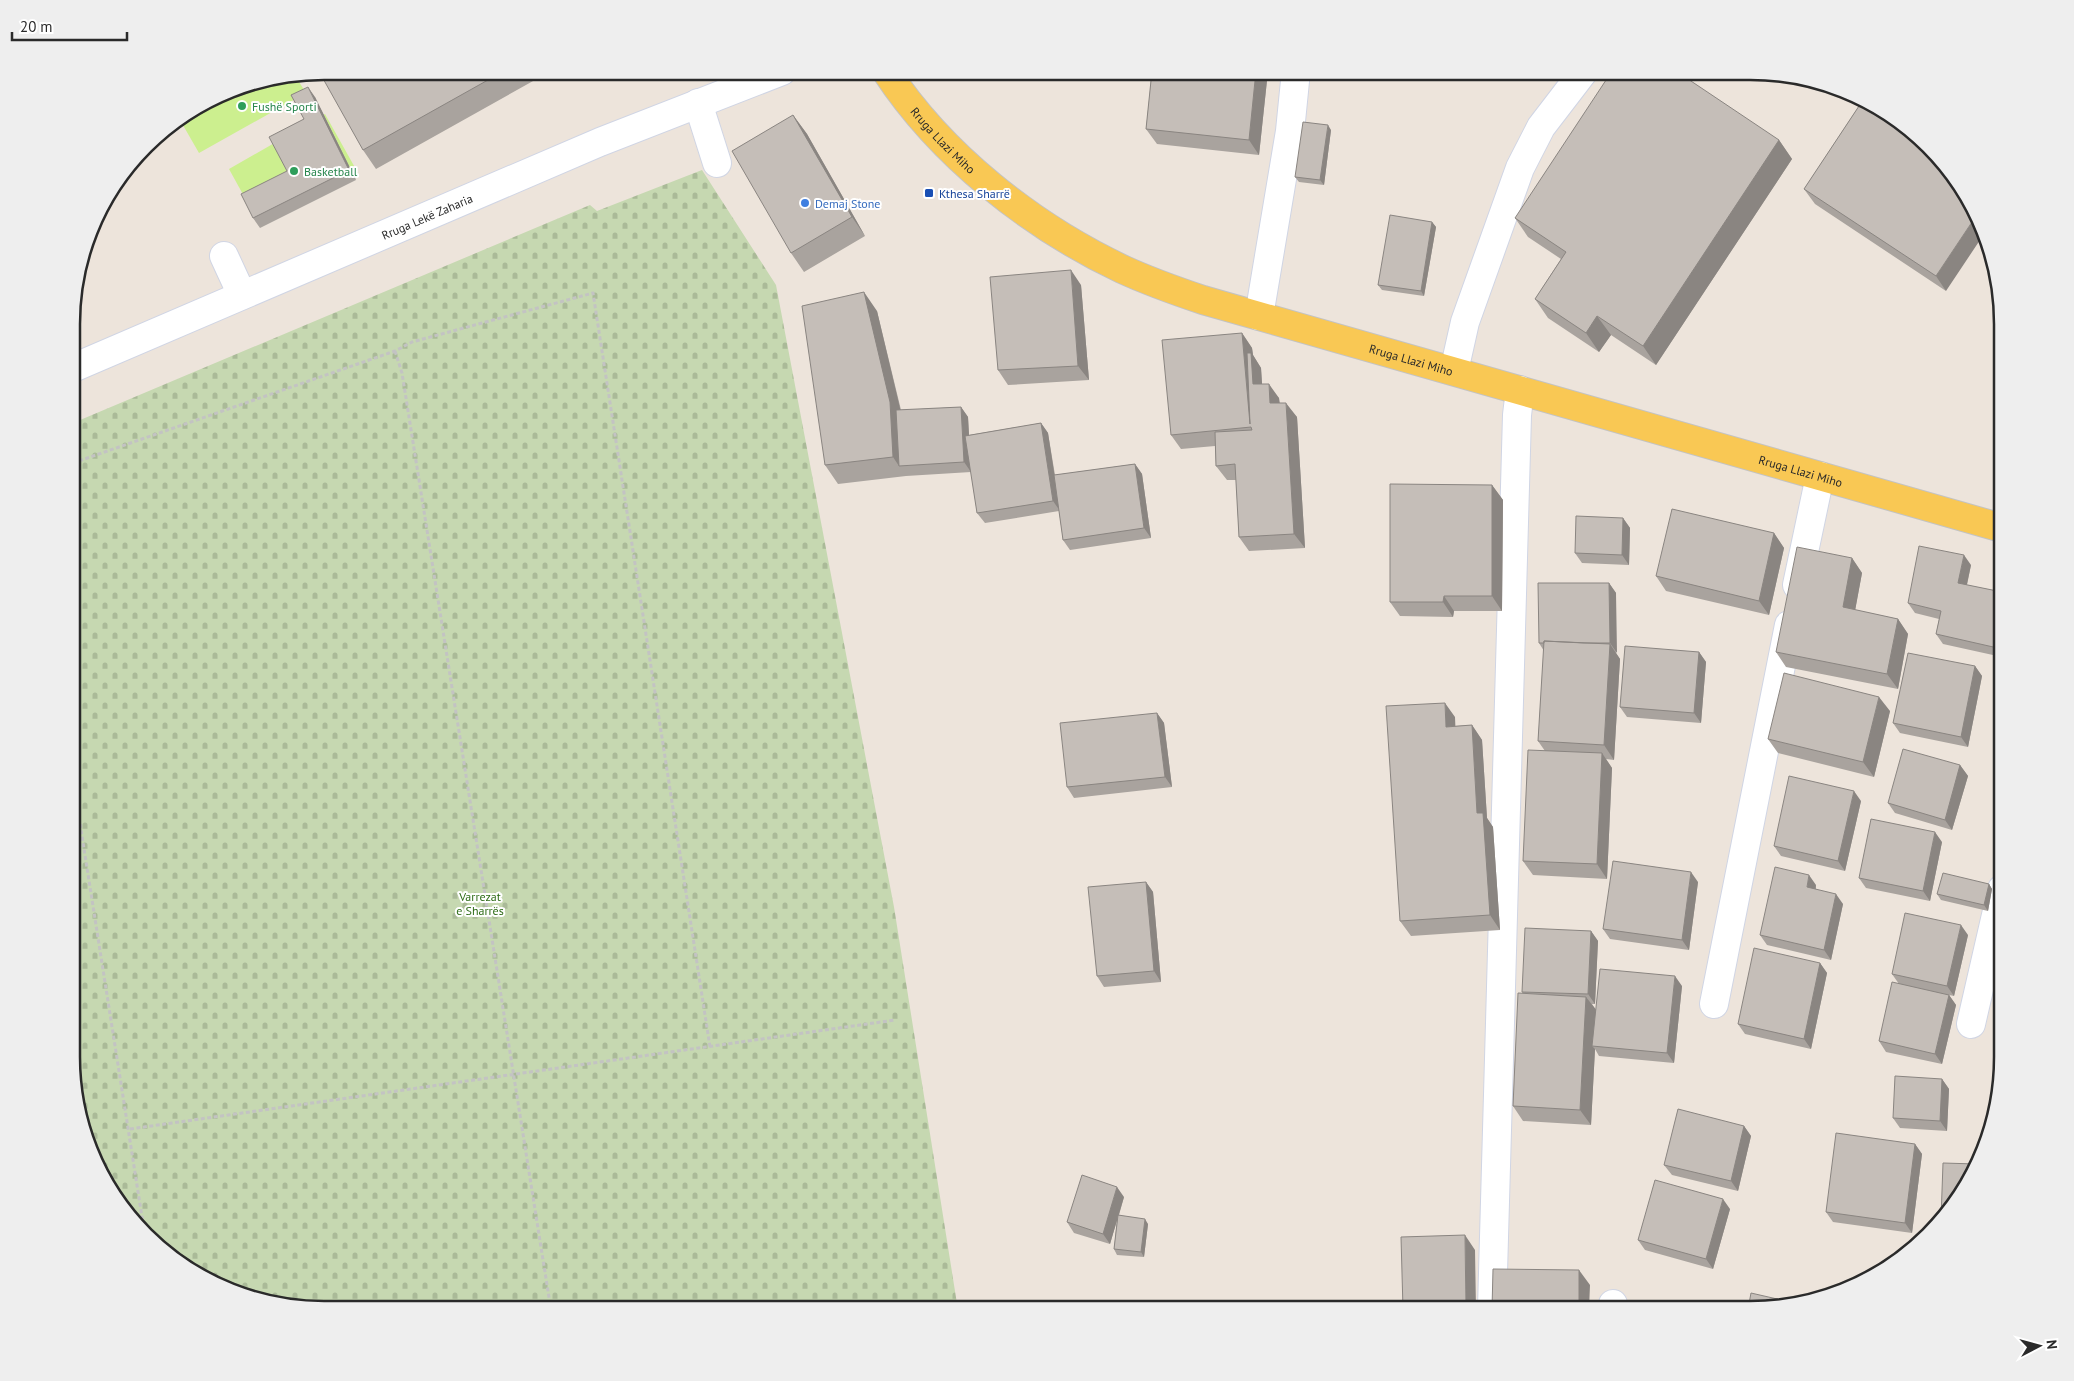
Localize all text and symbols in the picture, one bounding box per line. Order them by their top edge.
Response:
scale bar [12,10,128,42]
text: 20 m [20,17,53,36]
place label: Fushë Sporti [252,99,317,114]
marker: Fushë Sporti [236,100,248,112]
street label: Rruga Llazi Miho [908,104,979,176]
place label: Basketball [304,164,358,179]
marker: Basketball [288,165,300,177]
place label: Kthesa Sharrë [939,186,1010,201]
marker: Kthesa Sharrë [923,187,935,199]
street label: Rruga Lekë Zaharia [379,190,475,242]
place label: Demaj Stone [815,196,880,211]
marker: Demaj Stone [799,197,811,209]
street label: Rruga Llazi Miho [1368,340,1455,378]
street label: Rruga Llazi Miho [1757,451,1844,490]
park label: Varrezat e Sharrës [456,889,504,918]
north arrow [2014,1321,2064,1371]
text: N [2042,1339,2061,1350]

